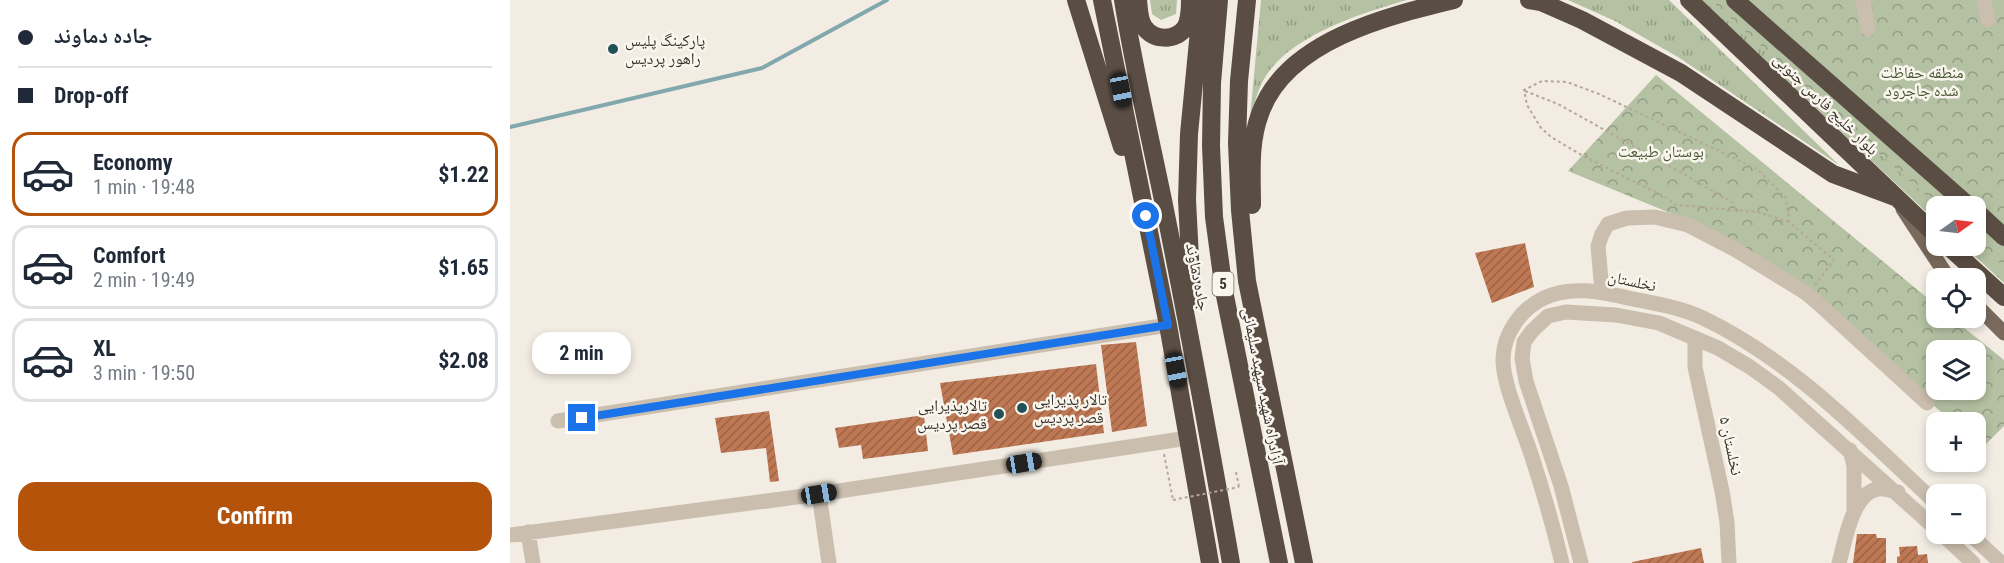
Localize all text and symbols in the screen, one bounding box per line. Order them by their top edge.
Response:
text: جاده دماوند [54,23,153,48]
place label: پارکینگ پلیس راهور پردیس [625,31,706,69]
marker: پارکینگ پلیس راهور پردیس [606,42,620,56]
street label: بلوار خلیج فارس جنوبی [1769,49,1882,160]
park label: منطقه حفاظت شده جاجرود [1880,63,1964,100]
car [1109,71,1133,109]
text: Drop-off [54,83,128,108]
park label: بوستان طبیعت [1618,142,1704,162]
icon: car [21,147,75,201]
text: Economy [93,150,173,175]
text: $1.22 [438,162,489,187]
text: 1 min · 19:48 [93,175,195,199]
north arrow [1926,196,1986,256]
map controls [1926,196,1986,544]
route start [1132,202,1159,229]
icon: car [21,240,75,294]
street label: جاده دماوند [1182,242,1214,312]
text: Comfort [93,243,166,268]
text: $1.65 [438,255,489,280]
street label: نخلستان [1606,267,1658,296]
text: 2 min · 19:49 [93,268,195,292]
button: locate [1926,268,1986,328]
road number: 5 [1212,272,1234,296]
street label: آزادراه شهید سپهبد سلیمانی [1238,306,1288,467]
callout: 2 min [532,331,632,373]
icon: car [21,333,75,387]
text: XL [93,336,116,361]
button: layers [1926,340,1986,400]
text: 2 min [559,341,604,365]
text: $2.08 [438,348,489,373]
car [1164,351,1188,389]
text: 3 min · 19:50 [93,361,195,385]
place label: تالار پذیرایی قصر پردیس [1034,390,1107,428]
place label: تالارپذیرایی قصر پردیس [917,396,987,434]
marker: تالار پذیرایی قصر پردیس [1015,401,1029,415]
route end [568,404,595,431]
marker: تالارپذیرایی قصر پردیس [992,407,1006,421]
button: + [1926,412,1986,472]
street label: نخلستان ۵ [1715,415,1746,477]
car [1005,451,1043,475]
button: Confirm [18,482,492,551]
car [800,482,838,506]
button: − [1926,484,1986,544]

